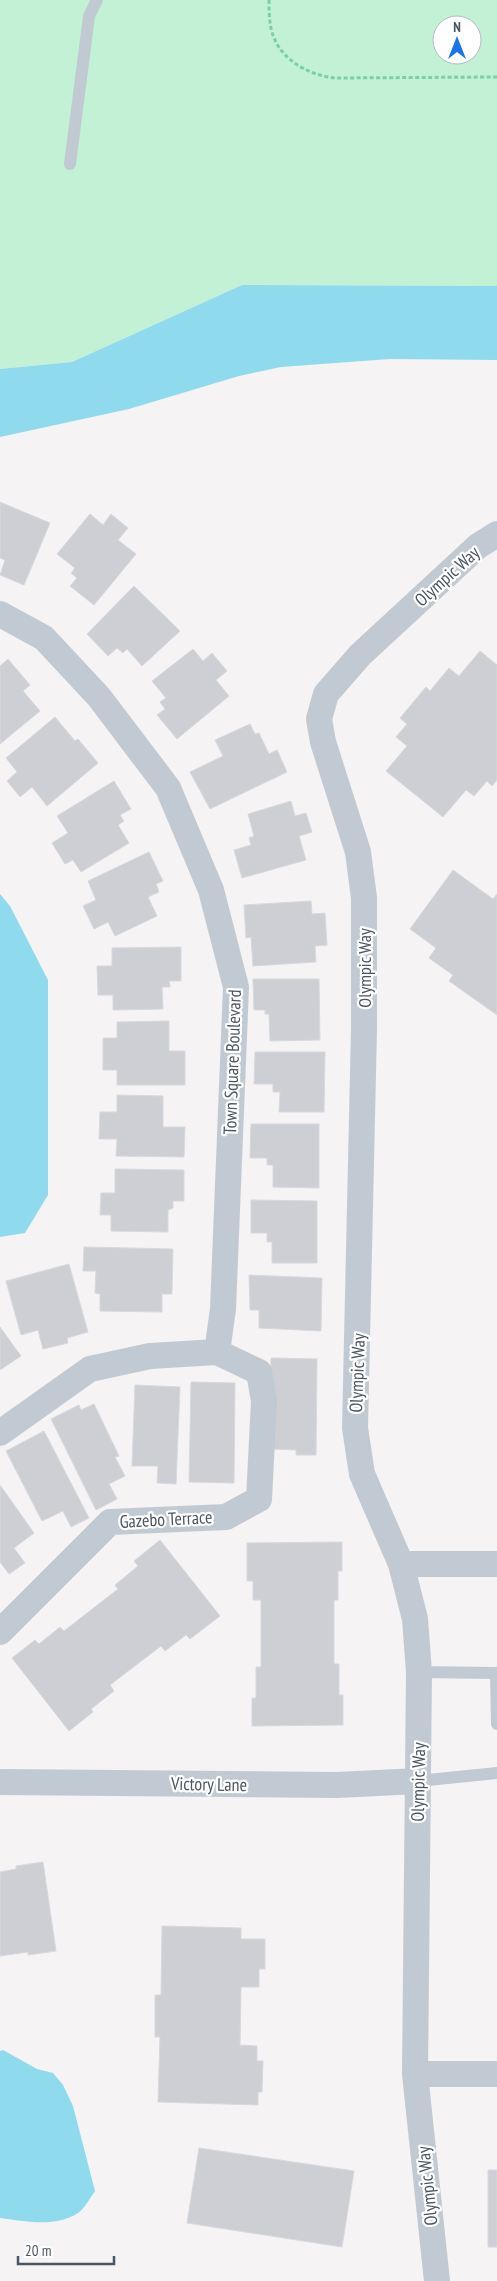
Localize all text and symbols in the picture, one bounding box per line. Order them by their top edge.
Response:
north arrow [432,15,482,65]
text: N [453,18,461,36]
street label: Olympic Way [410,541,484,611]
street label: Olympic Way [353,928,376,1008]
street label: Town Square Boulevard [218,989,246,1135]
street label: Olympic Way [344,1333,370,1413]
street label: Gazebo Terrace [119,1505,213,1533]
street label: Olympic Way [406,1742,430,1822]
street label: Victory Lane [170,1772,247,1796]
street label: Olympic Way [411,2145,443,2227]
scale bar [18,2234,114,2266]
text: 20 m [25,2241,51,2260]

